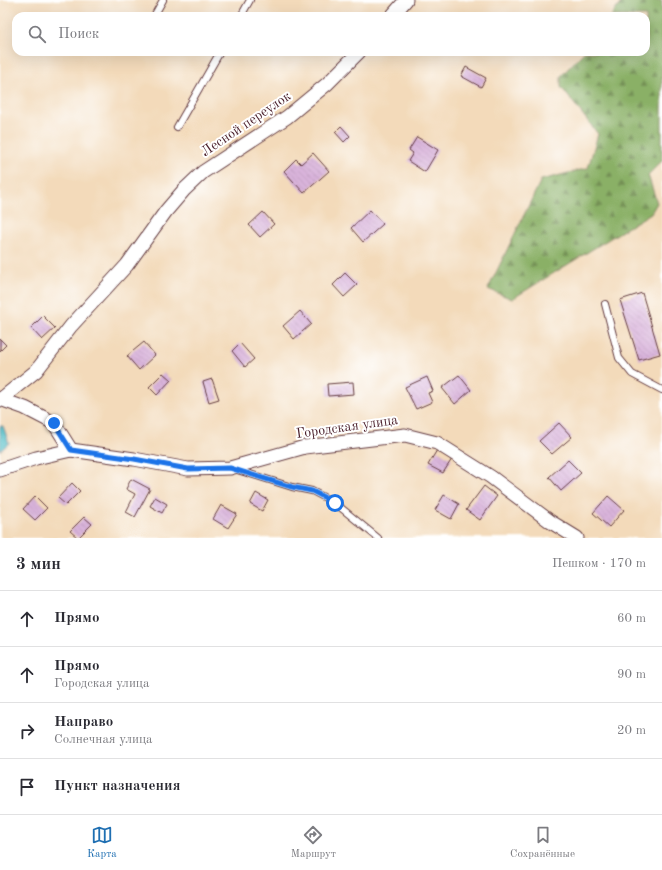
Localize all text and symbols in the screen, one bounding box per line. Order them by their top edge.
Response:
search box [12,12,650,56]
icon: search [26,23,48,45]
text: Поиск [58,27,99,42]
street label: Лесной переулок [199,89,293,159]
street label: Городская улица [295,413,399,441]
route end [45,414,63,432]
route start [326,494,344,512]
text: 3 мин [16,556,61,573]
text: Пешком · 170 m [552,557,646,570]
icon: ahead [16,608,38,630]
text: Прямо [54,611,100,626]
text: 60 m [617,612,646,625]
text: Прямо [54,659,100,674]
icon: ahead [16,664,38,686]
text: 90 m [617,668,646,681]
text: Городская улица [54,677,149,690]
text: Направо [54,715,113,730]
icon: right [16,720,38,742]
text: 20 m [617,724,646,737]
text: Солнечная улица [54,733,153,746]
icon: arrive [16,776,38,798]
text: Пункт назначения [54,779,181,794]
tab: Карта [87,824,117,862]
tab: Маршрут [291,824,336,862]
tab: Сохранённые [510,824,575,862]

